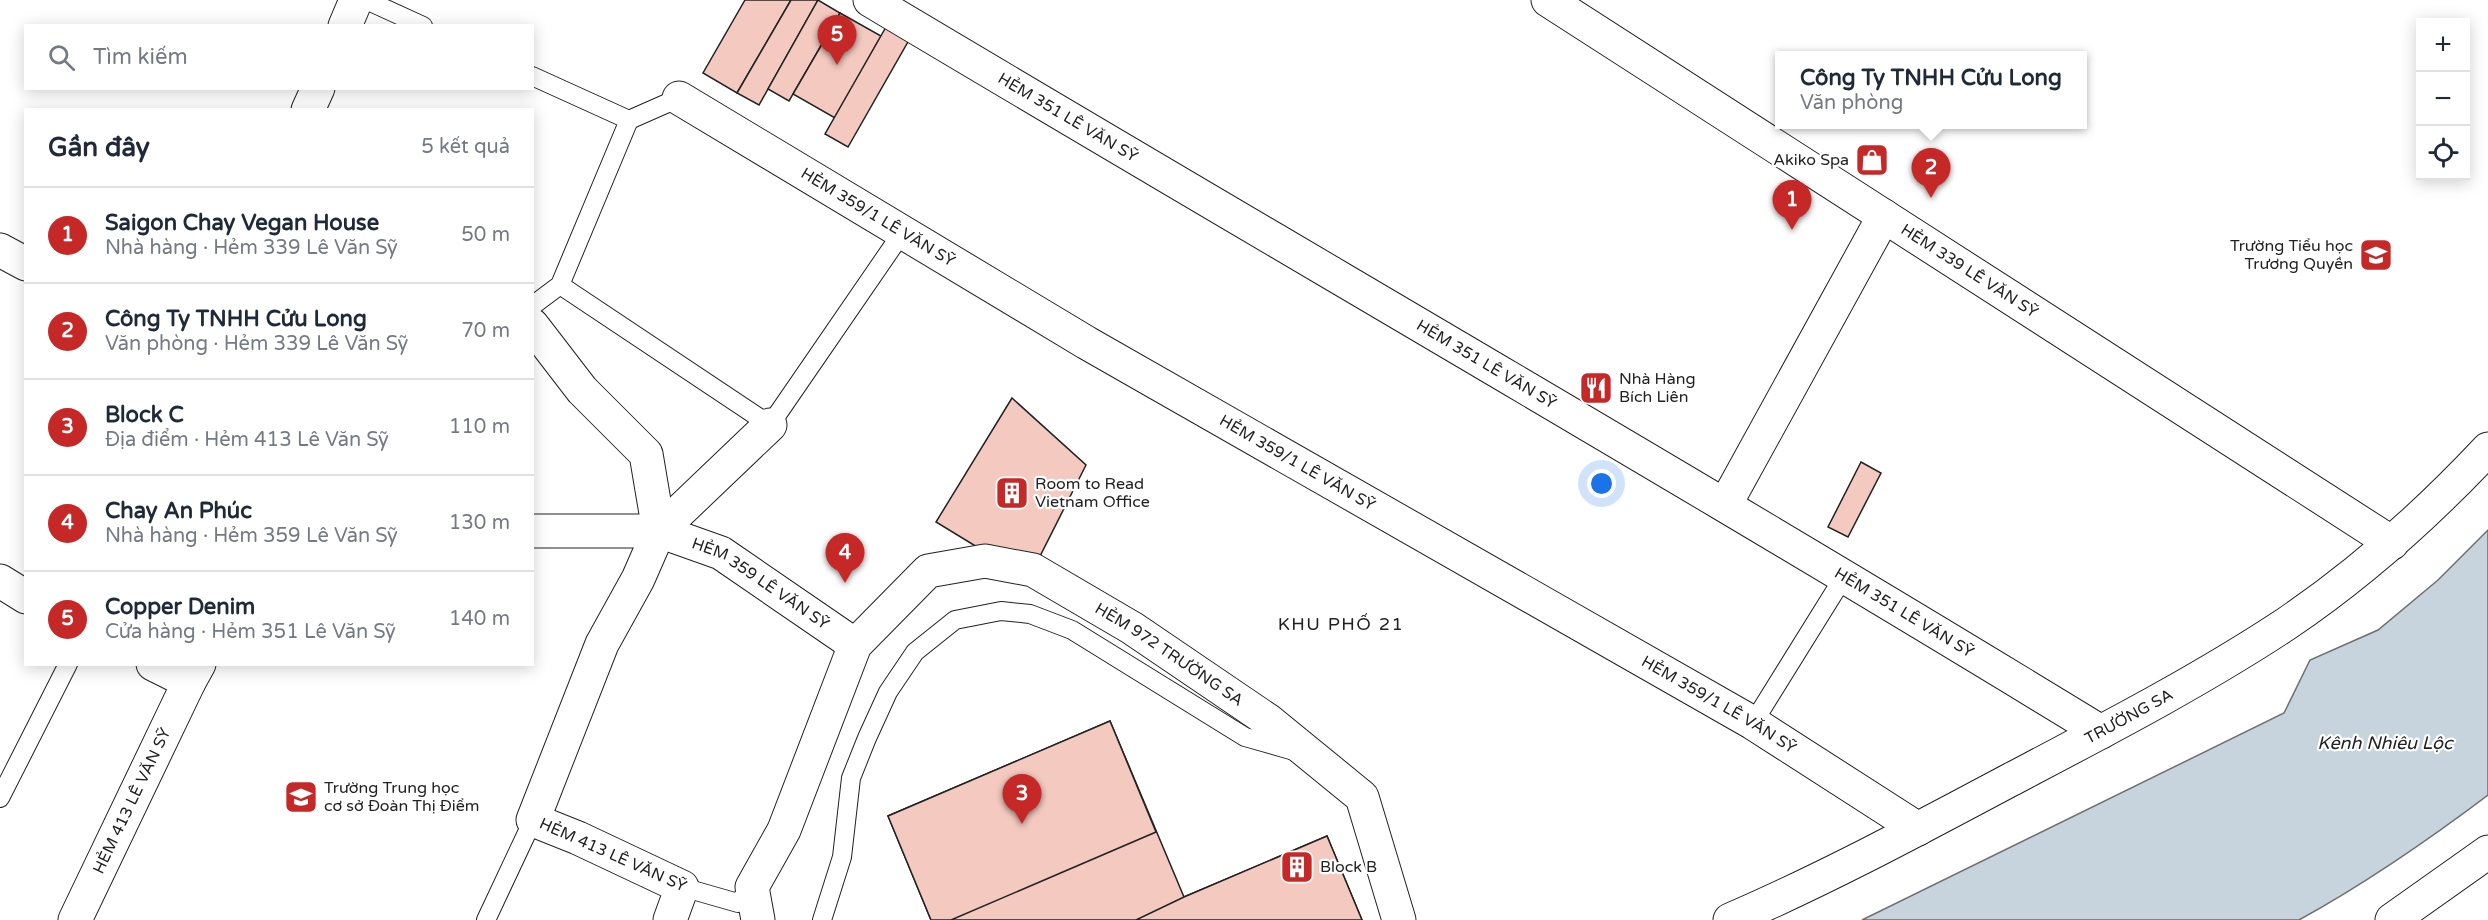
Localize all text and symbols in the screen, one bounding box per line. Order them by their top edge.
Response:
pin: 5 [818,16,856,65]
map controls [2416,18,2470,180]
button: + [2416,18,2470,72]
search box [24,24,534,90]
icon: search [45,41,78,74]
text: Tìm kiếm [93,44,188,70]
popup [1775,51,2087,129]
text: Công Ty TNHH Cửu Long [1800,65,2062,91]
street label: HẺM 351 LÊ VĂN SỸ [994,68,1141,167]
button: − [2416,72,2470,126]
text: Văn phòng [1800,91,1903,115]
button: locate [2416,126,2470,180]
text: Gần đây [48,132,150,163]
text: 5 kết quả [421,135,510,159]
shop icon: Akiko Spa [1854,142,1890,178]
pin: 2 [1912,148,1950,198]
place label: Akiko Spa [1773,150,1849,170]
street label: HẺM 359/1 LÊ VĂN SỸ [797,163,959,271]
pin: 1 [1772,180,1812,230]
text: Saigon Chay Vegan House [105,210,379,236]
street label: HẺM 339 LÊ VĂN SỸ [1897,220,2042,323]
text: 1 [61,223,74,247]
text: 50 m [461,223,510,247]
text: Nhà hàng · Hẻm 339 Lê Văn Sỹ [105,236,398,260]
place label: Trường Tiểu học Trương Quyền [2230,236,2353,274]
school or university icon: Trường Tiểu học Trương Quyền [2358,237,2394,273]
text: Công Ty TNHH Cửu Long [105,306,367,332]
street label: HẺM 351 LÊ VĂN SỸ [1413,315,1560,413]
text: 2 [61,319,74,343]
text: 70 m [461,319,510,343]
text: Văn phòng · Hẻm 339 Lê Văn Sỹ [105,332,408,356]
place label: Nhà Hàng Bích Liên [1619,369,1696,407]
restaurant icon: Nhà Hàng Bích Liên [1578,370,1614,406]
text: Block C [105,402,184,428]
street label: HẺM 359/1 LÊ VĂN SỸ [1216,411,1379,515]
text: 3 [61,415,74,439]
text: 110 m [449,415,510,439]
text: Địa điểm · Hẻm 413 Lê Văn Sỹ [105,428,389,452]
your location [1587,469,1616,498]
place label: Room to Read Vietnam Office [1035,474,1150,512]
building icon: Room to Read Vietnam Office [994,475,1030,511]
text: Chay An Phúc [105,498,252,524]
text: 4 [61,511,74,535]
text: 130 m [449,511,510,535]
text: Nhà hàng · Hẻm 359 Lê Văn Sỹ [105,524,398,548]
street label: HẺM 359 LÊ VĂN SỸ [689,533,833,634]
pin: 4 [826,534,864,583]
street label: HẺM 351 LÊ VĂN SỸ [1831,563,1978,662]
text: Copper Denim [105,594,255,620]
street label: HẺM 972 TRƯỜNG SA [1091,599,1247,711]
text: 5 [61,607,74,631]
text: 140 m [449,607,510,631]
district label: KHU PHỐ 21 [1278,613,1404,635]
text: Cửa hàng · Hẻm 351 Lê Văn Sỹ [105,620,396,644]
street label: HẺM 359/1 LÊ VĂN SỸ [1638,651,1800,758]
street label: TRƯỜNG SA [2082,684,2177,749]
street label: HẺM 413 LÊ VĂN SỸ [89,725,175,877]
water label: Kênh Nhiêu Lộc [2317,732,2455,754]
pin: 3 [1002,774,1042,824]
place label: Trường Trung học cơ sở Đoàn Thị Điểm [324,778,480,816]
school or university icon: Trường Trung học cơ sở Đoàn Thị Điểm [283,779,319,815]
street label: HẺM 413 LÊ VĂN SỸ [536,814,690,896]
building icon: Block B [1279,849,1315,885]
place label: Block B [1320,857,1377,877]

